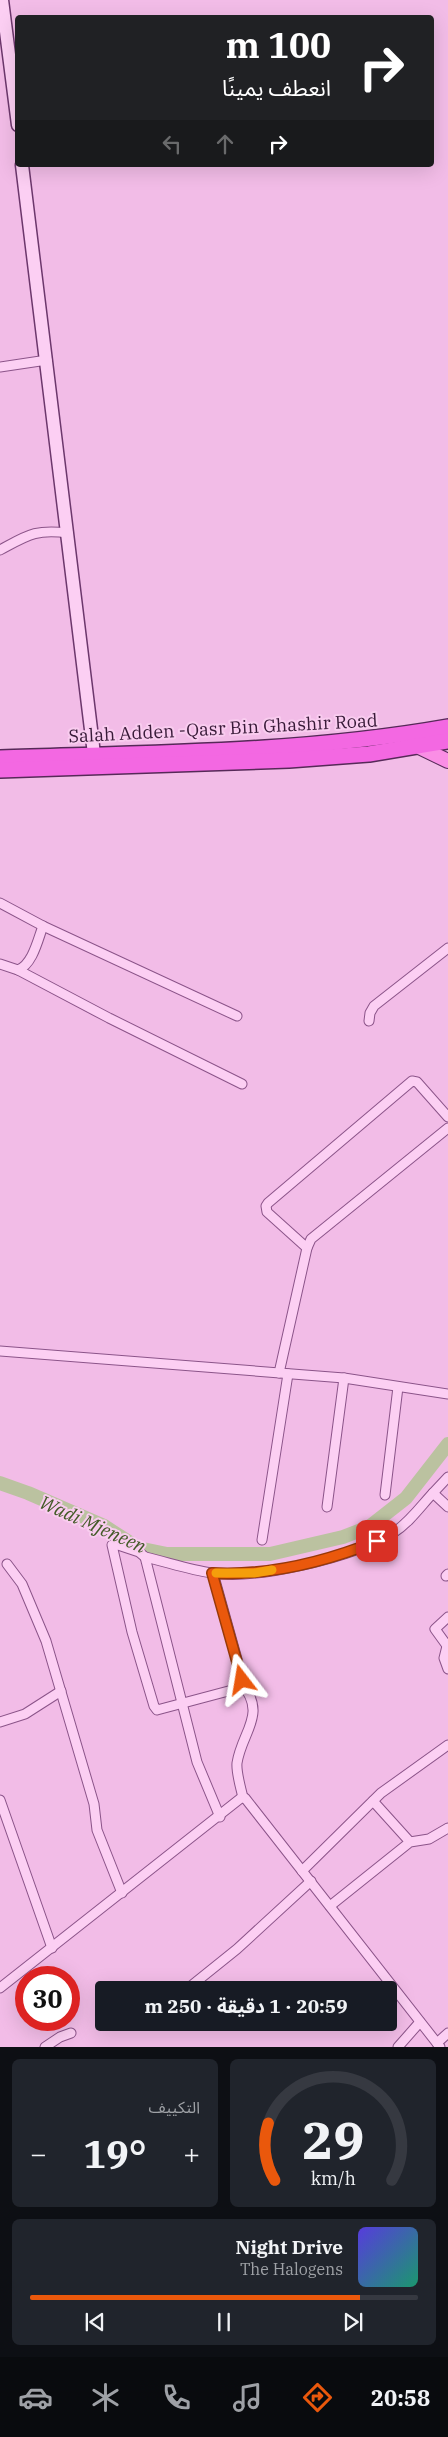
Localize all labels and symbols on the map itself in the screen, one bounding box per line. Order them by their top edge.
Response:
street label: Salah Adden -Qasr Bin Ghashir Road [68,708,378,748]
water label: Wadi Mjeneen [36,1490,150,1558]
pin [356,1520,398,1562]
position arrow [215,1653,267,1705]
speed limit sign: 30 [15,1966,80,2031]

